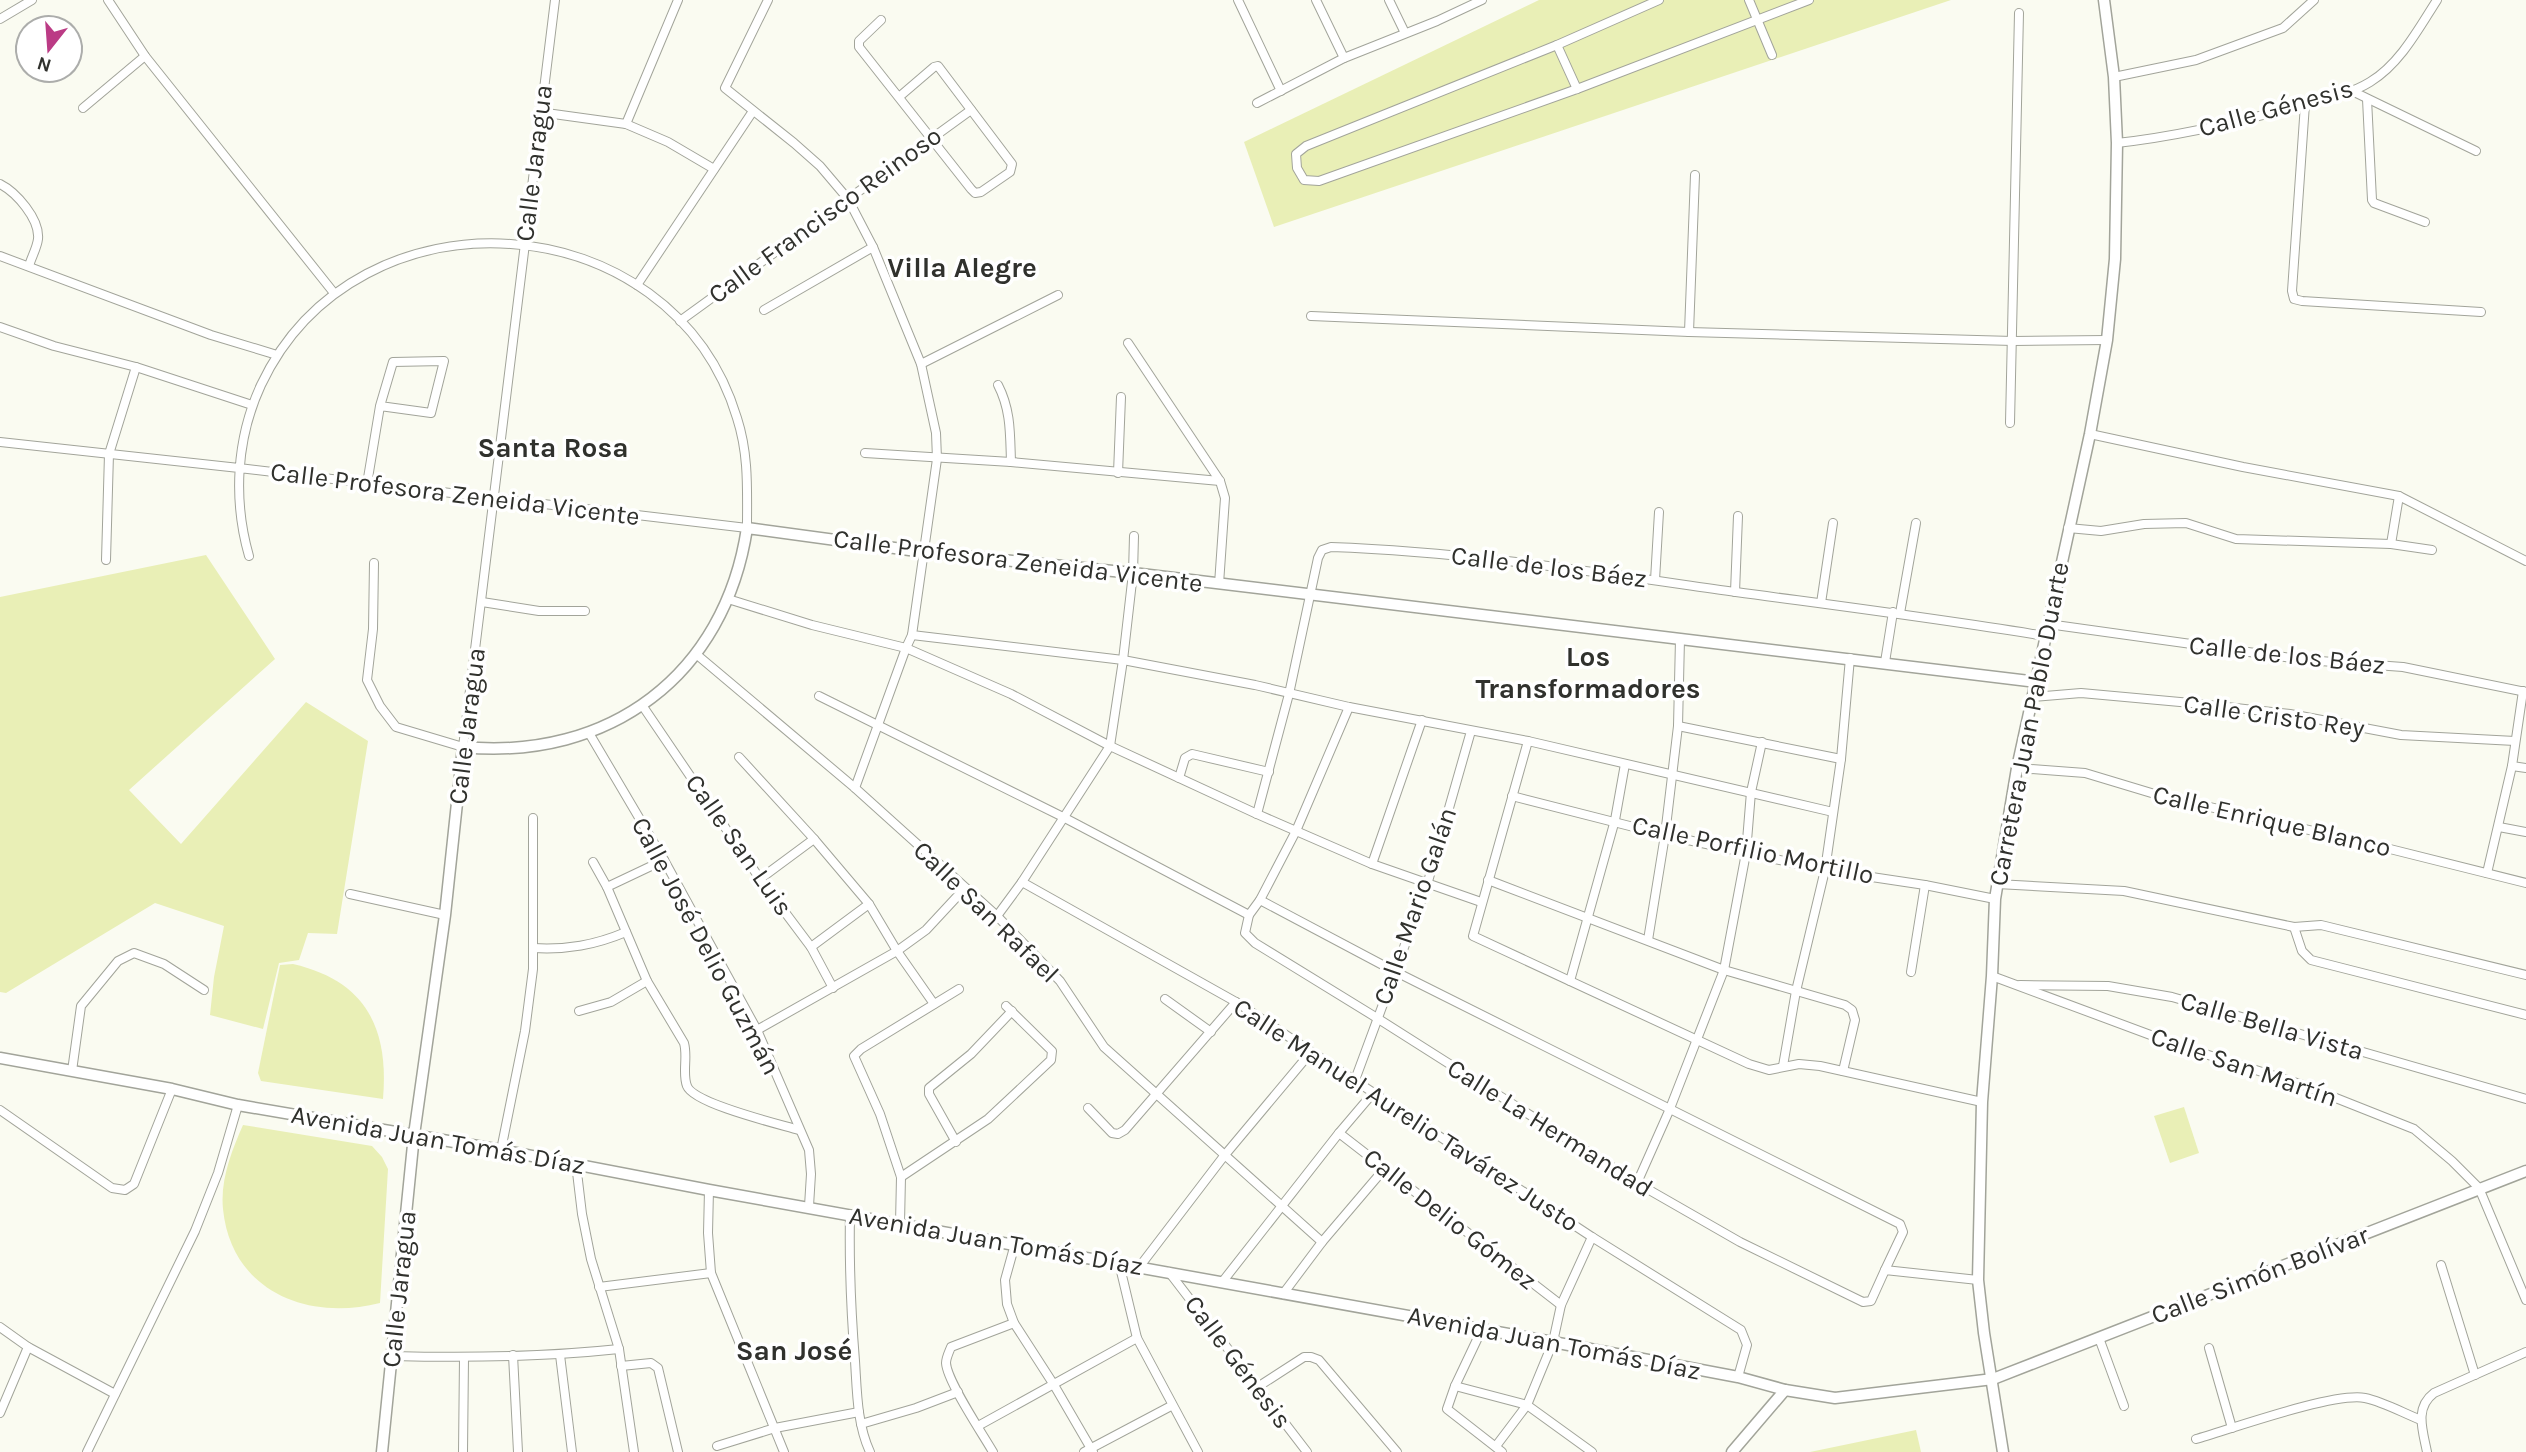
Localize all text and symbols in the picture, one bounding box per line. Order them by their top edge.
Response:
north arrow [14,14,84,84]
text: N [35,52,54,77]
street label: Calle Génesis [2195,73,2357,143]
street label: Calle Jaragua [509,83,559,243]
street label: Calle Francisco Reinoso [702,120,948,310]
district label: Villa Alegre [887,251,1037,284]
district label: Santa Rosa [477,431,629,464]
street label: Calle Profesora Zeneida Vicente [269,456,641,532]
street label: Calle Profesora Zeneida Vicente [832,523,1204,599]
street label: Calle de los Báez [1449,540,1649,594]
street label: Carretera Juan Pablo Duarte [1982,559,2076,889]
street label: Calle de los Báez [2188,629,2386,681]
district label: Los Transformadores [1475,640,1701,705]
street label: Calle Jaragua [442,646,492,806]
street label: Calle Cristo Rey [2181,688,2367,744]
street label: Calle San Luis [679,768,799,922]
street label: Calle Enrique Blanco [2150,779,2394,863]
street label: Calle Mario Galán [1367,803,1463,1009]
street label: Calle Porfilio Mortillo [1629,809,1877,891]
street label: Calle José Delio Guzmán [625,812,787,1080]
street label: Calle San Rafael [907,835,1065,989]
street label: Calle Bella Vista [2177,985,2367,1067]
street label: Calle Manuel Aurelio Tavárez Justo [1228,992,1584,1238]
street label: Calle San Martín [2147,1021,2341,1113]
street label: Calle La Hermandad [1441,1052,1659,1204]
street label: Avenida Juan Tomás Díaz [289,1099,587,1181]
street label: Calle Delio Gómez [1357,1142,1543,1296]
street label: Avenida Juan Tomás Díaz [847,1200,1145,1282]
street label: Calle Jaragua [375,1209,423,1369]
street label: Calle Simón Bolívar [2147,1219,2374,1331]
street label: Calle Génesis [1178,1289,1298,1435]
street label: Avenida Juan Tomás Díaz [1405,1299,1703,1387]
district label: San José [736,1334,852,1367]

